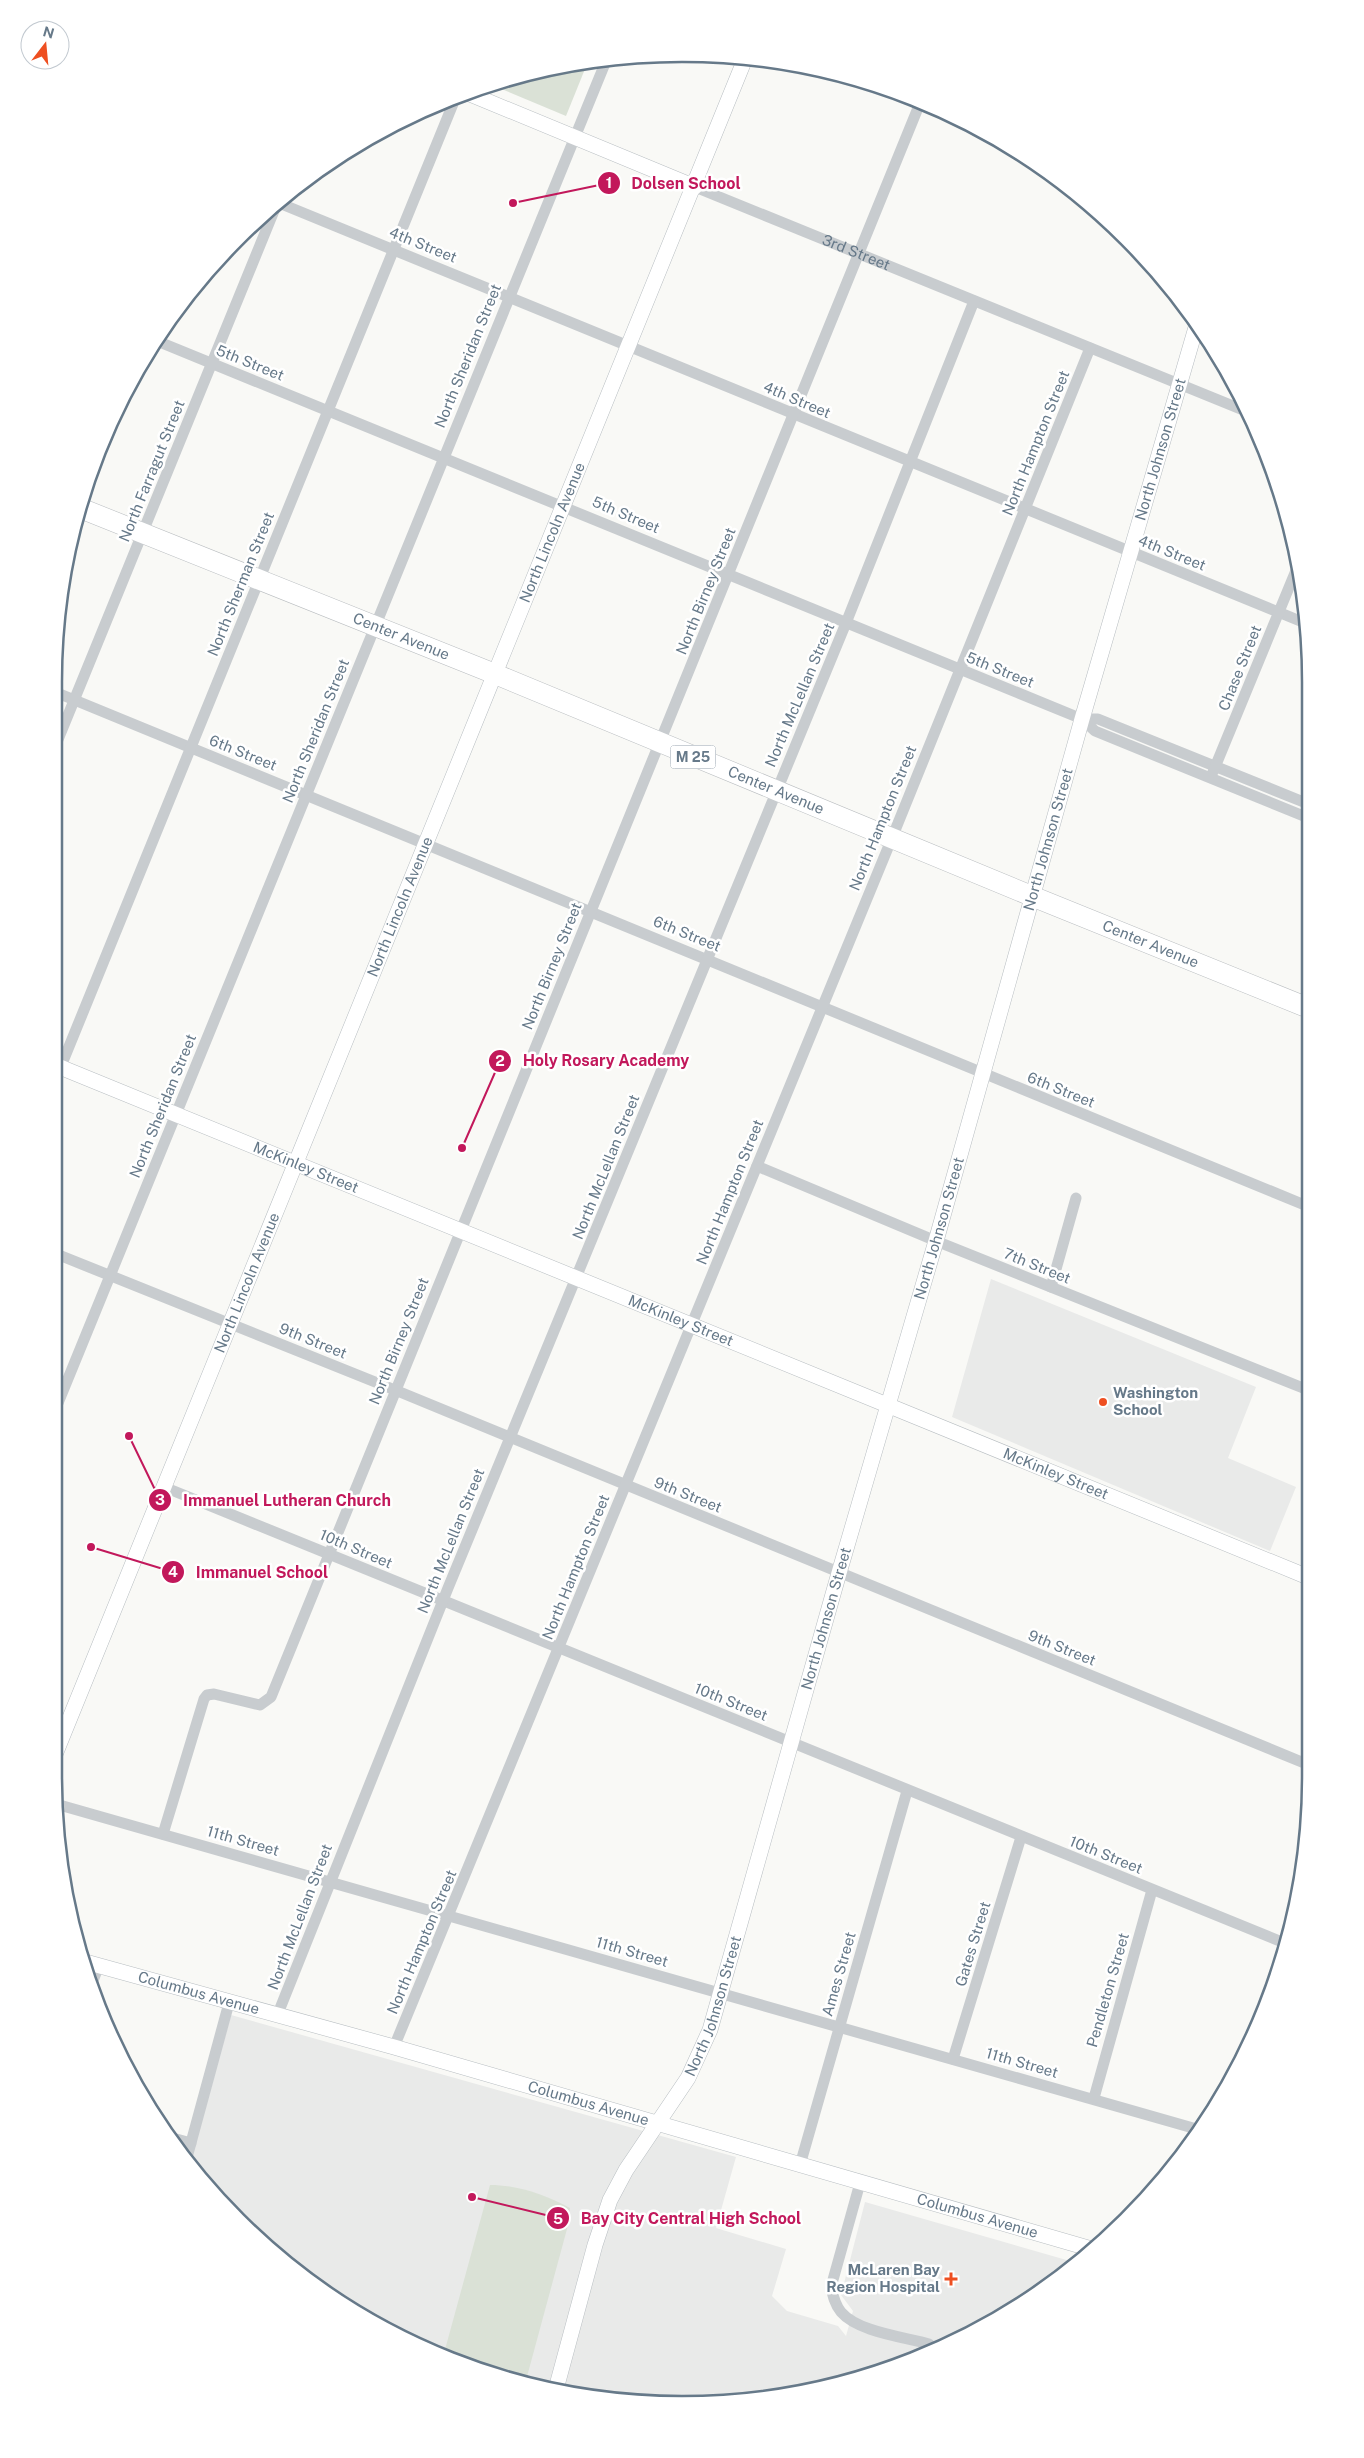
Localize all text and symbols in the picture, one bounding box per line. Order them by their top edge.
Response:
north arrow [20,20,70,70]
text: N [41,23,56,42]
callout: Dolsen School [596,168,751,199]
text: 1 [606,174,612,191]
text: Dolsen School [631,174,741,193]
street label: 4th Street [387,223,460,266]
street label: 3rd Street [820,231,893,274]
street label: North Sheridan Street [431,281,504,430]
street label: 5th Street [214,341,287,384]
street label: North Hampton Street [999,368,1073,518]
street label: North Johnson Street [1131,376,1189,522]
street label: 4th Street [761,378,834,421]
street label: North Farragut Street [115,397,188,544]
street label: North Lincoln Avenue [516,460,588,605]
street label: 5th Street [590,493,663,536]
street label: North Sherman Street [204,509,277,658]
street label: North Birney Street [672,525,739,657]
street label: 4th Street [1136,531,1209,574]
street label: Center Avenue [351,609,452,663]
street label: North McLellan Street [761,620,838,769]
street label: Chase Street [1215,622,1264,713]
street label: 5th Street [964,648,1037,691]
street label: North Sheridan Street [279,656,352,805]
street label: 6th Street [207,731,280,774]
street label: North Hampton Street [846,743,920,893]
road number: M 25 [670,746,716,769]
street label: Center Avenue [726,762,827,817]
street label: North Johnson Street [1020,766,1076,913]
street label: North Lincoln Avenue [363,834,436,979]
street label: North Birney Street [518,900,585,1032]
street label: 6th Street [651,912,724,955]
street label: Center Avenue [1100,917,1201,971]
street label: North Sheridan Street [126,1031,199,1180]
callout: Holy Rosary Academy [488,1045,700,1076]
text: Holy Rosary Academy [523,1051,689,1070]
text: 2 [495,1052,505,1069]
street label: 6th Street [1025,1068,1098,1111]
street label: North McLellan Street [569,1092,642,1242]
street label: North Hampton Street [693,1117,767,1267]
street label: McKinley Street [251,1138,361,1196]
street label: North Johnson Street [910,1155,967,1302]
street label: North Lincoln Avenue [210,1210,283,1355]
street label: 7th Street [1001,1244,1073,1287]
street label: North Birney Street [365,1275,432,1407]
street label: McKinley Street [626,1291,736,1349]
street label: 9th Street [277,1319,350,1362]
place label: Washington School [1113,1384,1198,1418]
marker: Washington School [1097,1396,1109,1408]
street label: McKinley Street [1001,1444,1111,1503]
street label: North McLellan Street [414,1466,487,1616]
street label: 9th Street [652,1473,725,1516]
callout: Immanuel Lutheran Church [148,1485,401,1516]
text: 3 [155,1491,165,1508]
text: Immanuel Lutheran Church [183,1491,391,1510]
street label: North Hampton Street [539,1492,613,1642]
street label: 10th Street [317,1526,395,1572]
street label: North Johnson Street [797,1545,854,1692]
callout: Immanuel School [160,1557,338,1588]
text: 4 [168,1563,178,1580]
text: Immanuel School [196,1563,328,1582]
street label: 9th Street [1026,1626,1099,1669]
street label: 10th Street [692,1679,770,1724]
street label: 11th Street [205,1822,281,1859]
street label: 10th Street [1067,1832,1145,1877]
street label: North McLellan Street [264,1841,335,1992]
street label: North Hampton Street [383,1867,460,2016]
street label: Gates Street [952,1899,994,1988]
street label: Ames Street [818,1930,859,2018]
street label: Pendleton Street [1083,1931,1132,2049]
street label: 11th Street [594,1933,670,1970]
street label: North Johnson Street [681,1934,744,2079]
street label: Columbus Avenue [136,1968,261,2018]
street label: 11th Street [984,2044,1060,2081]
street label: Columbus Avenue [526,2077,651,2128]
street label: Columbus Avenue [915,2190,1040,2241]
callout: Bay City Central High School [545,2203,811,2234]
text: Bay City Central High School [581,2209,801,2228]
text: 5 [553,2210,563,2227]
place label: McLaren Bay Region Hospital [826,2261,941,2295]
marker: McLaren Bay Region Hospital [944,2272,958,2286]

